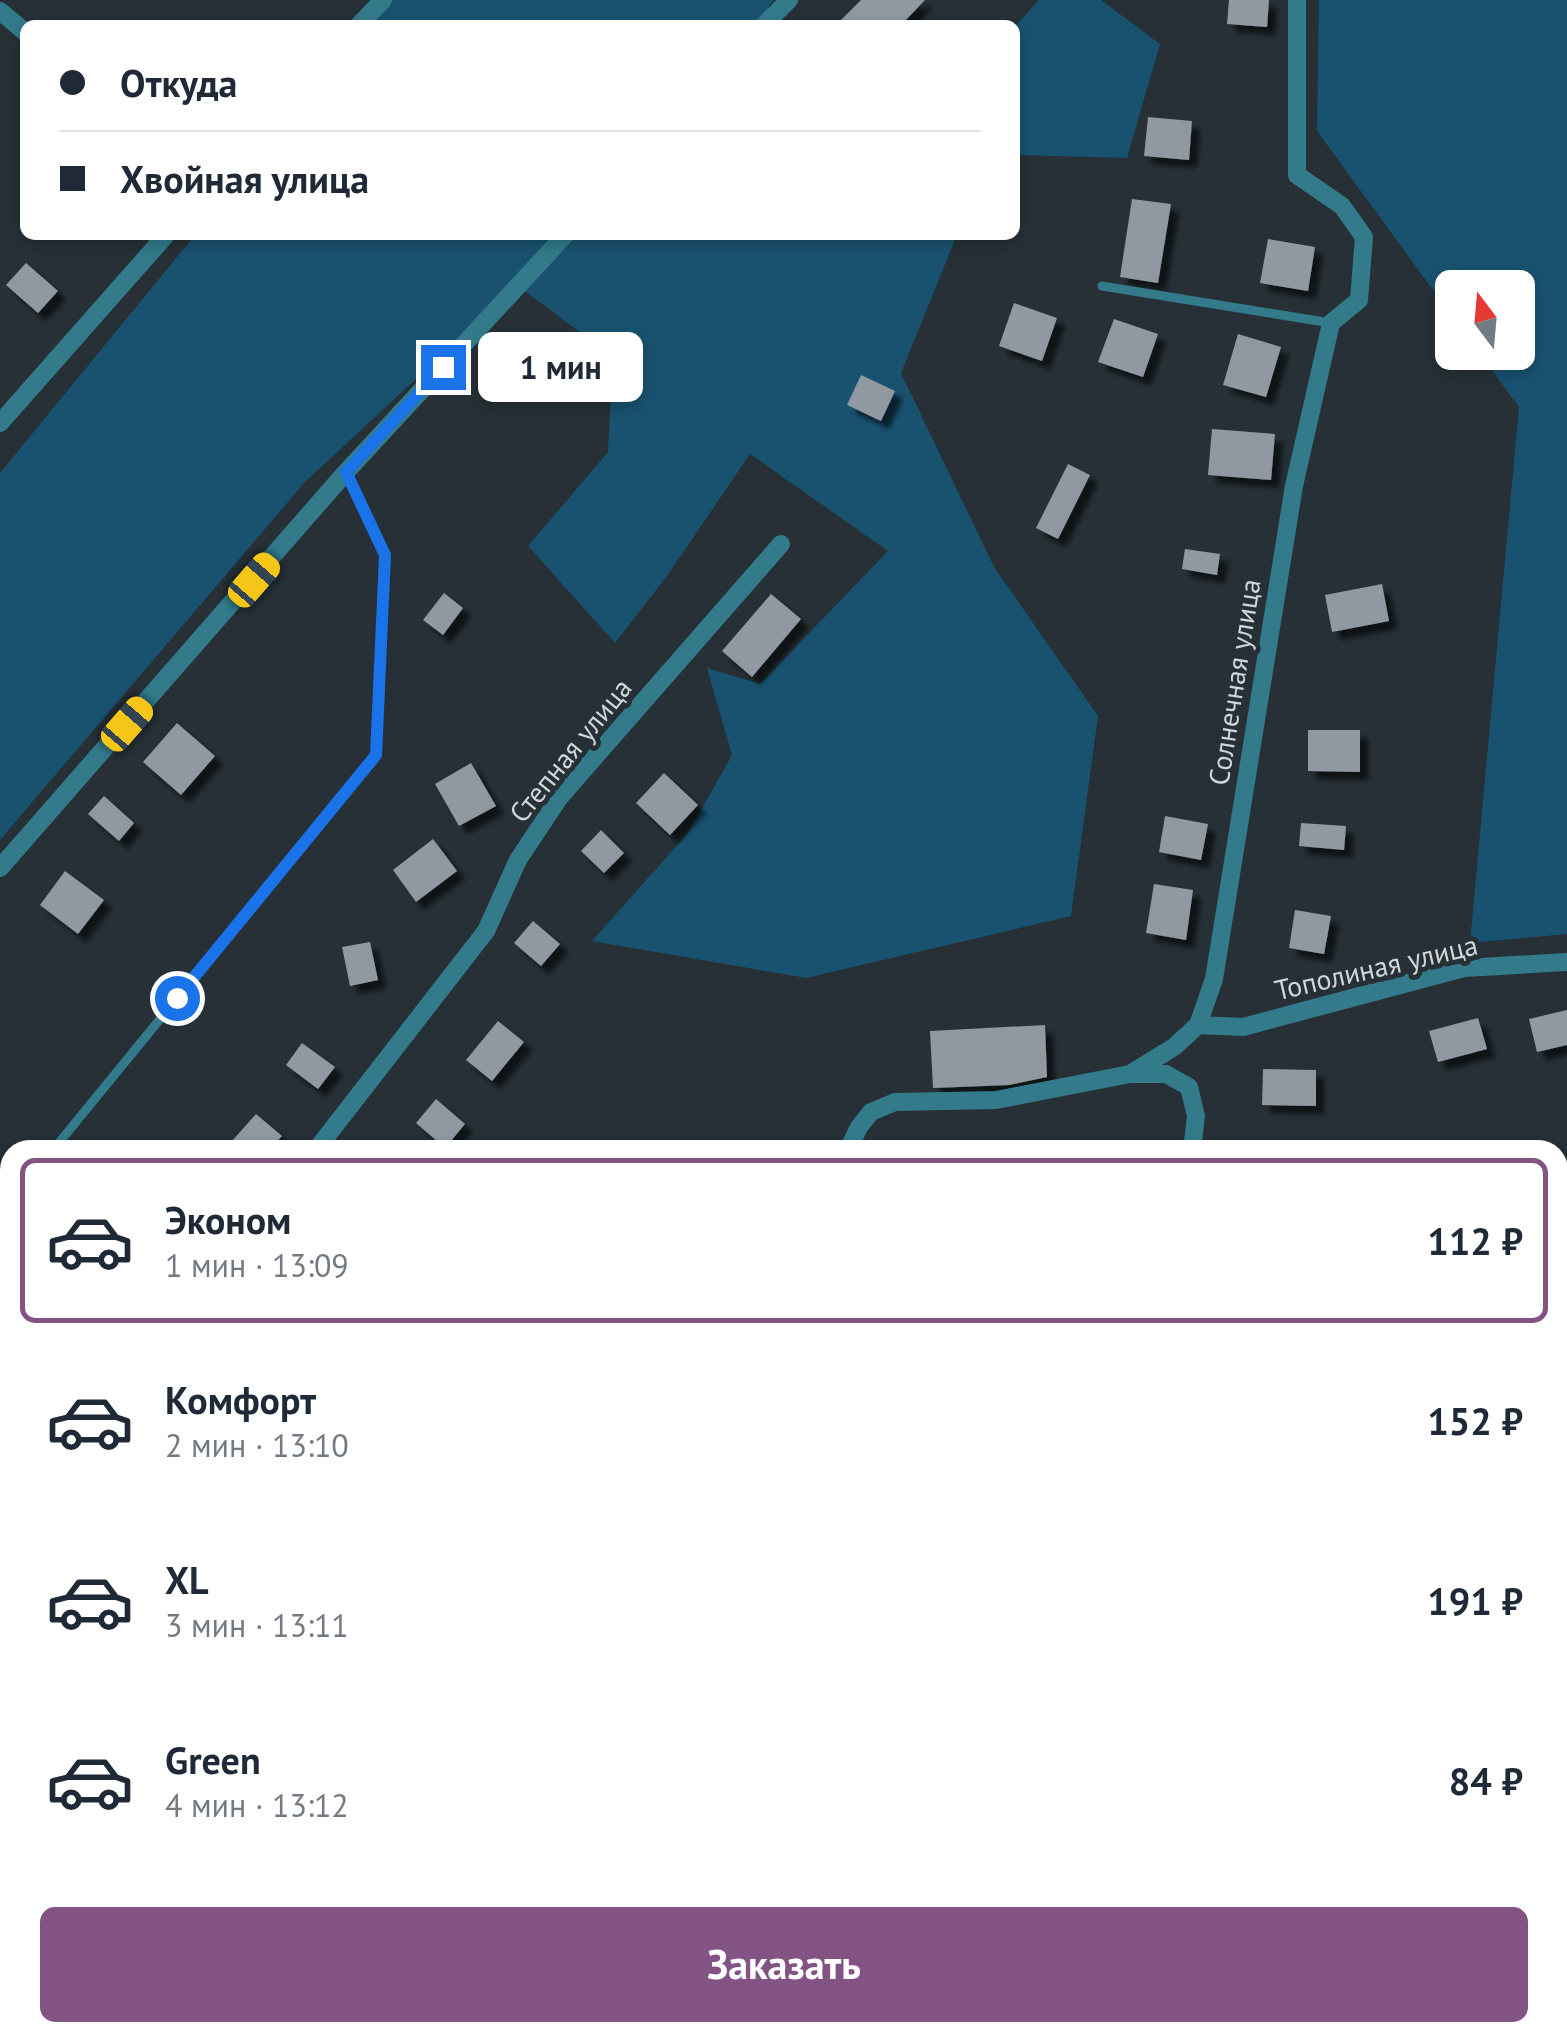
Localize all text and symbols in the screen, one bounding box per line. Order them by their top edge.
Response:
text: Откуда [120,58,237,107]
text: Хвойная улица [120,154,369,203]
north arrow [1435,270,1535,370]
map controls [1435,270,1535,370]
callout: 1 мин [478,332,643,402]
route end [421,345,466,390]
text: 1 мин [519,346,602,388]
car [223,548,285,612]
street label: Солнечная улица [1199,576,1269,788]
street label: Степная улица [500,670,640,830]
car [96,692,158,756]
street label: Тополиная улица [1271,926,1481,1008]
route start [155,976,200,1021]
text: Эконом [165,1195,291,1244]
icon: car [45,1196,135,1286]
text: 112 ₽ [1427,1216,1523,1265]
text: 1 мин · 13:09 [165,1244,349,1286]
text: Комфорт [165,1375,316,1424]
icon: car [45,1376,135,1466]
text: 152 ₽ [1427,1396,1523,1445]
text: 2 мин · 13:10 [165,1424,349,1466]
text: XL [165,1555,209,1604]
icon: car [45,1556,135,1646]
text: 191 ₽ [1427,1576,1523,1625]
text: 3 мин · 13:11 [165,1604,349,1646]
text: Green [165,1735,261,1784]
icon: car [45,1736,135,1826]
text: 84 ₽ [1449,1756,1523,1805]
text: 4 мин · 13:12 [165,1784,349,1826]
button: Заказать [40,1907,1528,2022]

